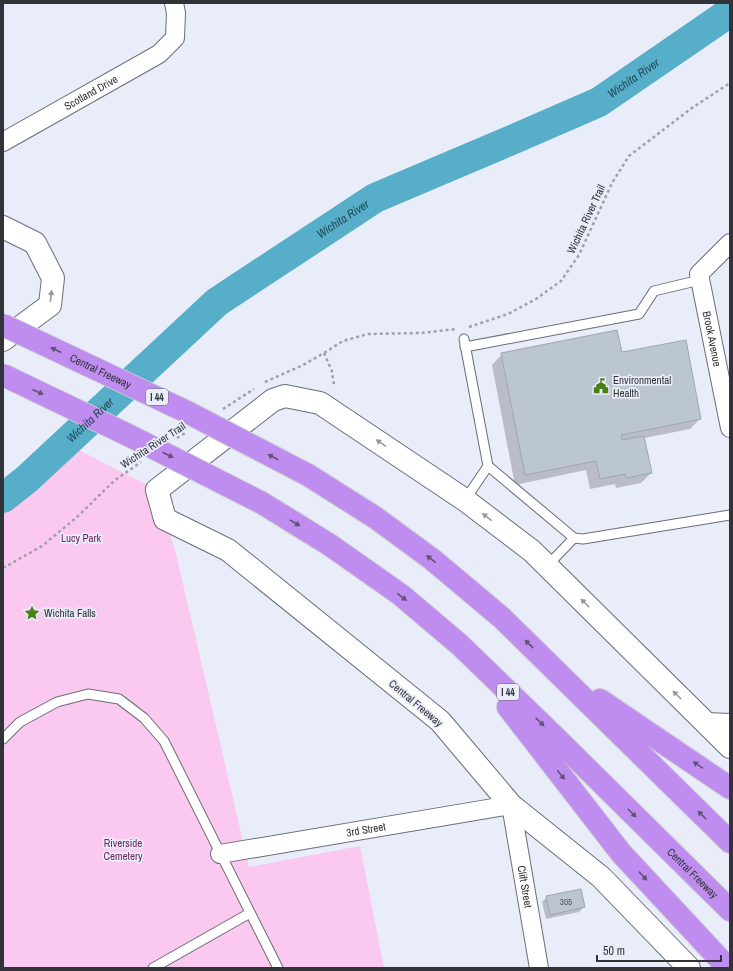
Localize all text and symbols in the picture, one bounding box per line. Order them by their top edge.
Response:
water label: Wichita River [604,54,663,102]
street label: Scotland Drive [62,72,120,113]
street label: Wichita River Trail [564,182,608,256]
water label: Wichita River [314,196,373,242]
one-way arrow [48,290,54,302]
street label: Brook Avenue [700,310,724,368]
one-way arrow [50,347,62,353]
street label: Central Freeway [68,351,134,392]
place label: Environmental Health [613,373,671,400]
public building icon: Environmental Health [592,377,610,395]
one-way arrow [33,389,44,395]
road number: I 44 [146,389,168,405]
water label: Wichita River [63,393,118,446]
street label: Wichita River Trail [118,419,188,471]
one-way arrow [375,440,386,447]
one-way arrow [162,452,174,458]
one-way arrow [268,453,279,460]
one-way arrow [482,513,493,522]
one-way arrow [289,520,301,527]
park label: Lucy Park [61,531,102,545]
one-way arrow [425,555,436,563]
one-way arrow [397,593,408,601]
one-way arrow [580,598,590,608]
place icon: Wichita Falls [23,604,41,622]
place label: Wichita Falls [44,606,96,620]
one-way arrow [524,639,534,649]
street label: Central Freeway [386,676,446,730]
road number: I 44 [497,684,519,700]
one-way arrow [672,690,682,700]
one-way arrow [535,717,545,727]
one-way arrow [693,761,703,769]
one-way arrow [557,770,565,781]
one-way arrow [627,809,637,818]
one-way arrow [697,810,707,820]
street label: 3rd Street [345,819,387,840]
park label: Riverside Cemetery [103,836,143,863]
street label: Central Freeway [664,845,722,902]
street label: Clift Street [515,864,536,909]
one-way arrow [638,871,648,881]
house number: 305 [560,896,572,908]
scale bar [597,937,721,963]
text: 50 m [603,943,625,959]

